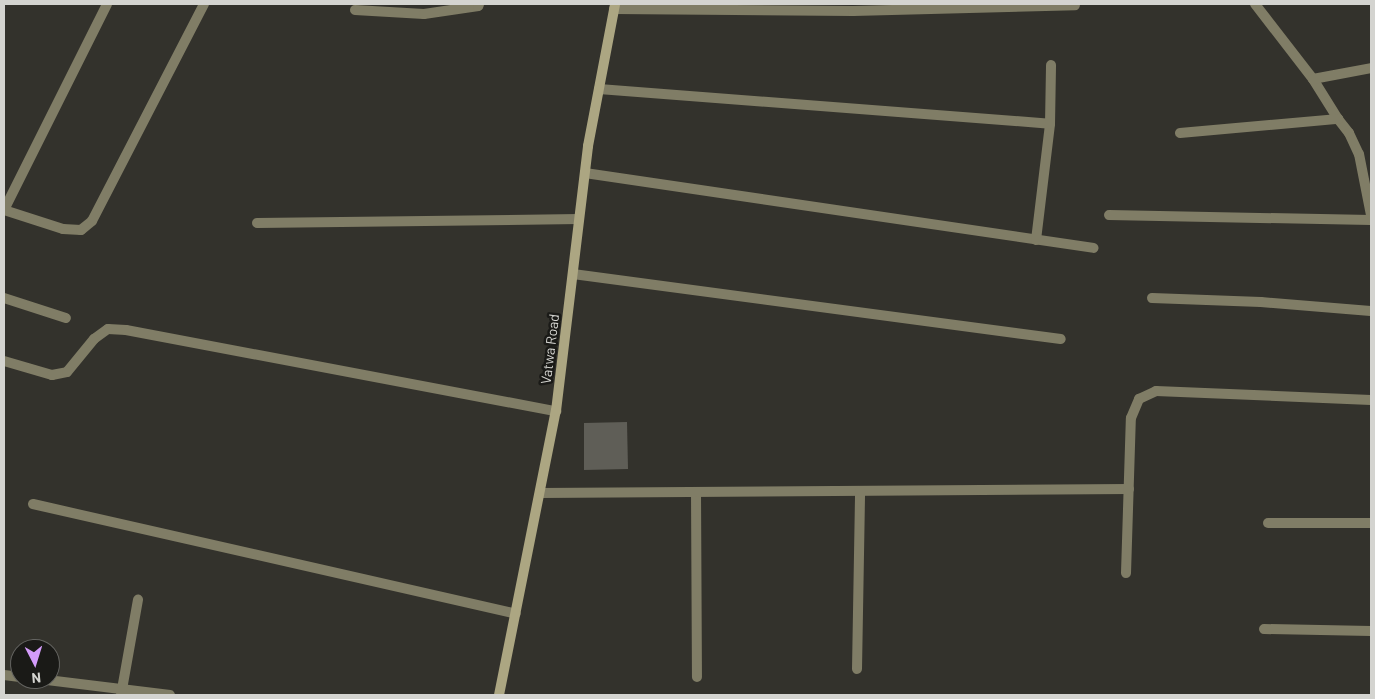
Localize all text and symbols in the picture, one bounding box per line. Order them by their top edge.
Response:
street label: Vatwa Road [537,313,563,385]
north arrow [10,639,60,689]
text: N [31,670,42,687]

